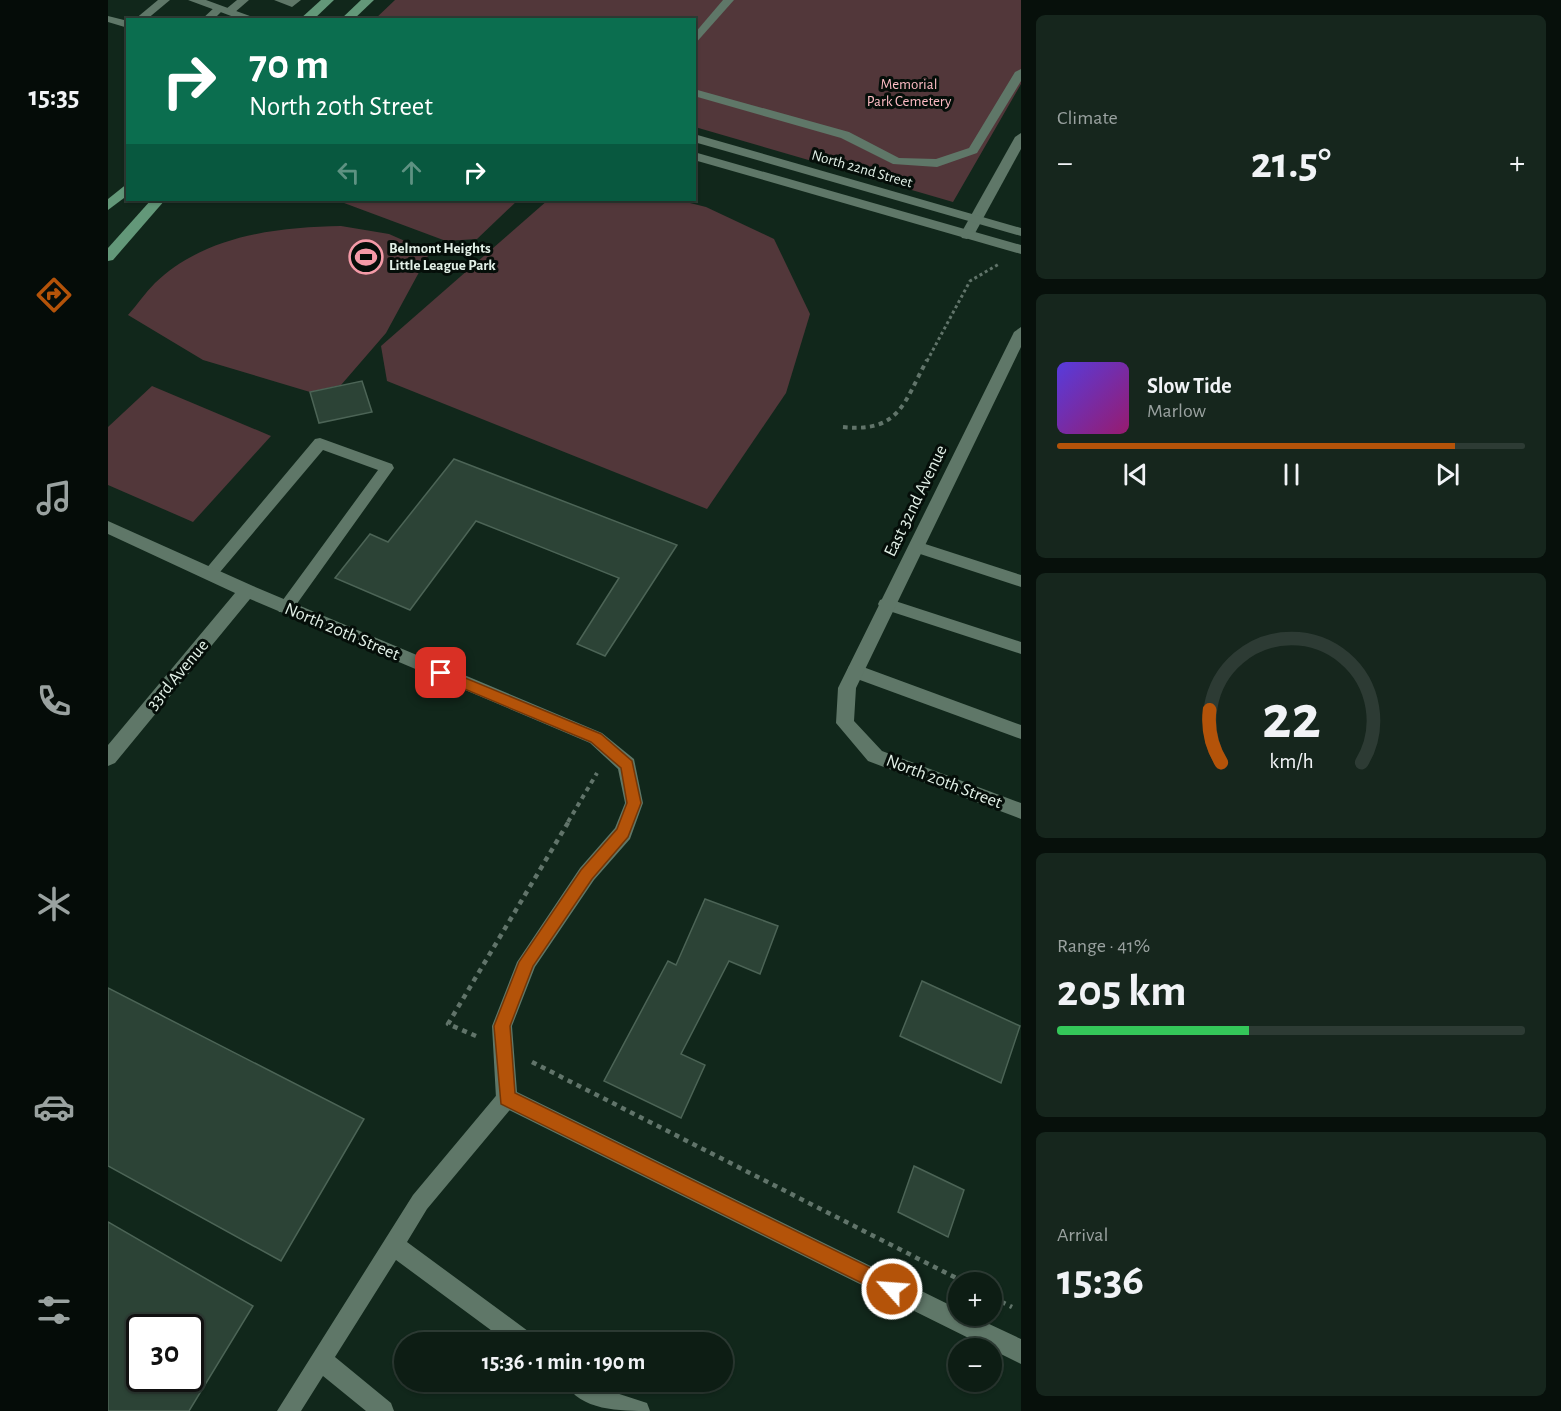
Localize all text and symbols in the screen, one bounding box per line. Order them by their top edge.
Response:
icon: right [150,42,228,120]
text: 70 m [249,44,329,86]
park label: Memorial Park Cemetery [867,77,952,109]
text: 15:35 [29,83,79,110]
text: North 20th Street [249,93,433,120]
text: Climate [1057,108,1118,128]
text: 21.5° [1251,141,1331,186]
street label: North 22nd Street [810,147,914,191]
text: − [1057,147,1073,180]
text: + [1509,147,1525,180]
icon: left [332,156,365,189]
icon: ahead [395,156,428,189]
icon: right [458,156,491,189]
sports icon: Belmont Heights Little League Park [348,239,384,275]
place label: Belmont Heights Little League Park [389,241,496,273]
icon: directions [33,274,75,316]
text: Slow Tide [1147,375,1232,397]
text: Marlow [1147,401,1206,421]
street label: East 32nd Avenue [881,442,951,560]
icon: previous [1119,458,1152,491]
icon: pause [1275,458,1308,491]
icon: next [1431,458,1464,491]
icon: music [33,477,75,519]
street label: North 20th Street [282,600,402,664]
street label: 33rd Avenue [144,637,212,713]
pin [415,647,466,698]
icon: arrive [424,656,457,689]
icon: phone [33,680,75,722]
text: 22 [1262,687,1320,749]
text: km/h [1269,751,1313,772]
street label: North 20th Street [884,752,1005,812]
icon: climate [33,883,75,925]
text: Range · 41% [1057,936,1150,956]
text: 205 km [1057,969,1186,1014]
icon: car [33,1086,75,1128]
text: Arrival [1057,1225,1108,1245]
position arrow [860,1257,924,1321]
text: 15:36 [1057,1258,1144,1303]
map controls [948,1272,1002,1392]
button: + [948,1272,1002,1326]
icon: filters [33,1289,75,1331]
speed limit sign: 30 [126,1314,204,1392]
button: − [948,1338,1002,1392]
text: 15:36 · 1 min · 190 m [482,1351,645,1373]

